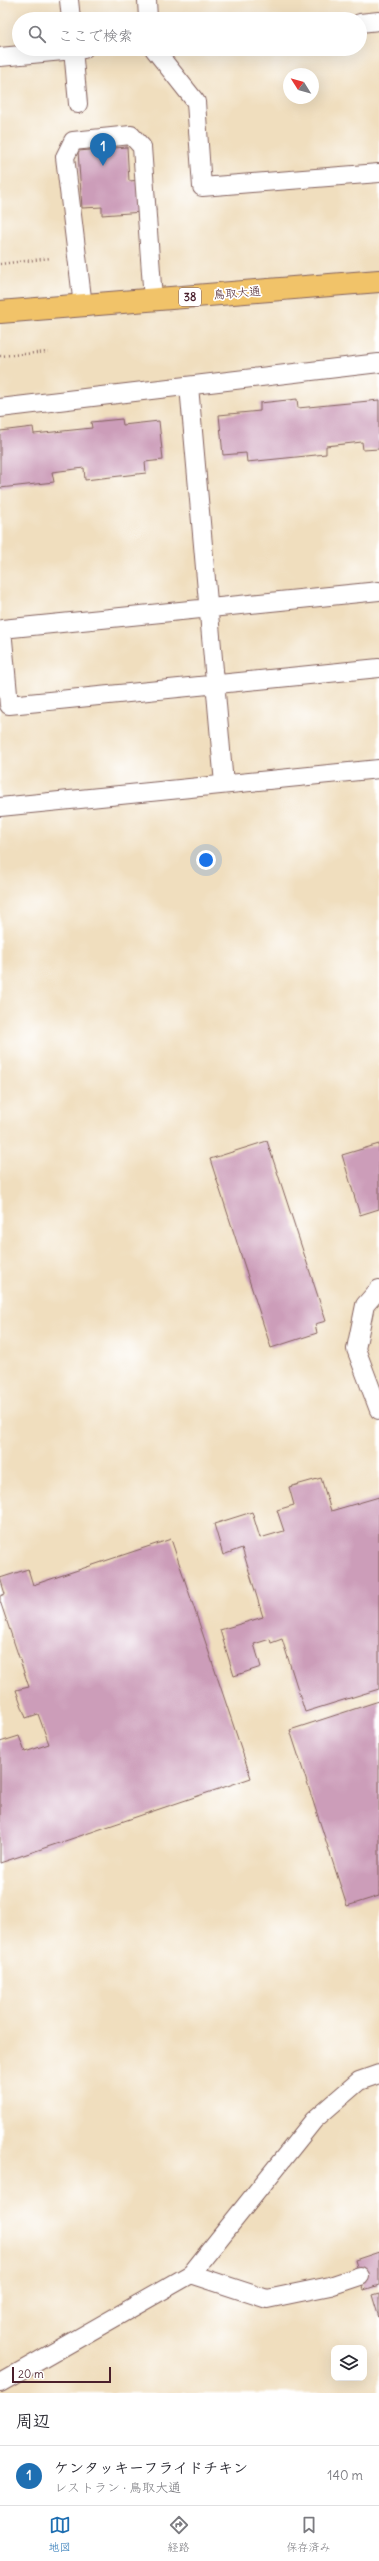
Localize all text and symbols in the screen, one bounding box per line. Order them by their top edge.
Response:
search box [12,12,367,56]
icon: search [26,23,48,45]
text: ここで検索 [58,26,133,45]
north arrow [283,68,319,104]
pin: 1 [90,133,116,166]
street label: 鳥取大通 [212,283,262,302]
road number: 38 [179,288,201,306]
your location [196,850,216,870]
map controls [331,2345,367,2381]
button: layers [331,2345,367,2381]
scale bar [12,2365,111,2384]
text: 20 m [18,2367,44,2381]
text: 周辺 [16,2410,50,2432]
text: ケンタッキーフライドチキン [54,2458,248,2477]
text: 1 [26,2467,32,2484]
text: 140 m [327,2467,363,2484]
text: レストラン · 鳥取大通 [54,2479,181,2496]
tab: 地図 [49,2514,71,2554]
tab: 経路 [168,2514,190,2554]
tab: 保存済み [287,2514,331,2554]

